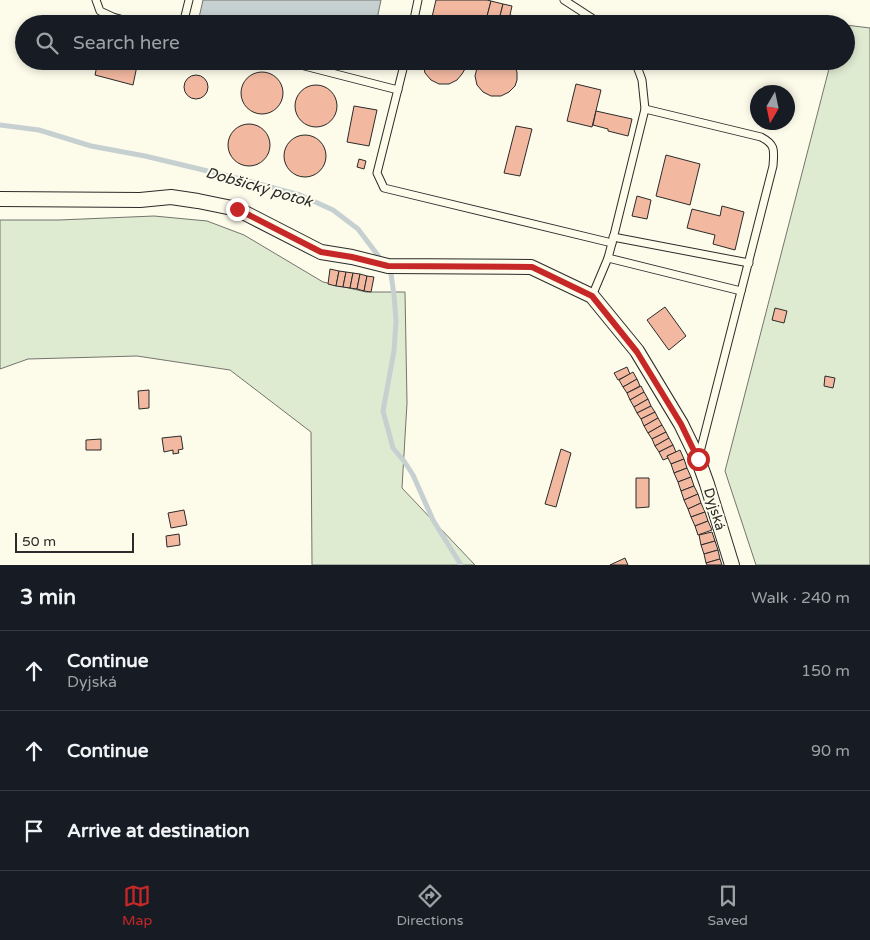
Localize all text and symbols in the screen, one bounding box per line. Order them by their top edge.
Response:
search box [15,15,855,70]
icon: search [33,29,61,57]
text: Search here [73,32,180,54]
north arrow [750,85,795,130]
water label: Dobšický potok [204,163,316,211]
route end [226,198,249,221]
route start [687,448,710,471]
street label: Dyjská [700,486,729,533]
scale bar [15,530,134,553]
text: 50 m [22,533,56,550]
text: 3 min [20,585,76,610]
text: Walk · 240 m [751,588,850,608]
text: Continue [67,650,149,672]
icon: ahead [20,657,48,685]
text: 150 m [801,661,850,681]
text: Dyjská [67,672,117,692]
icon: ahead [20,737,48,765]
text: Continue [67,740,149,762]
text: 90 m [811,741,850,761]
icon: arrive [20,817,48,845]
text: Arrive at destination [67,820,250,842]
tab: Map [122,882,152,929]
tab: Directions [396,882,463,929]
tab: Saved [707,882,748,929]

